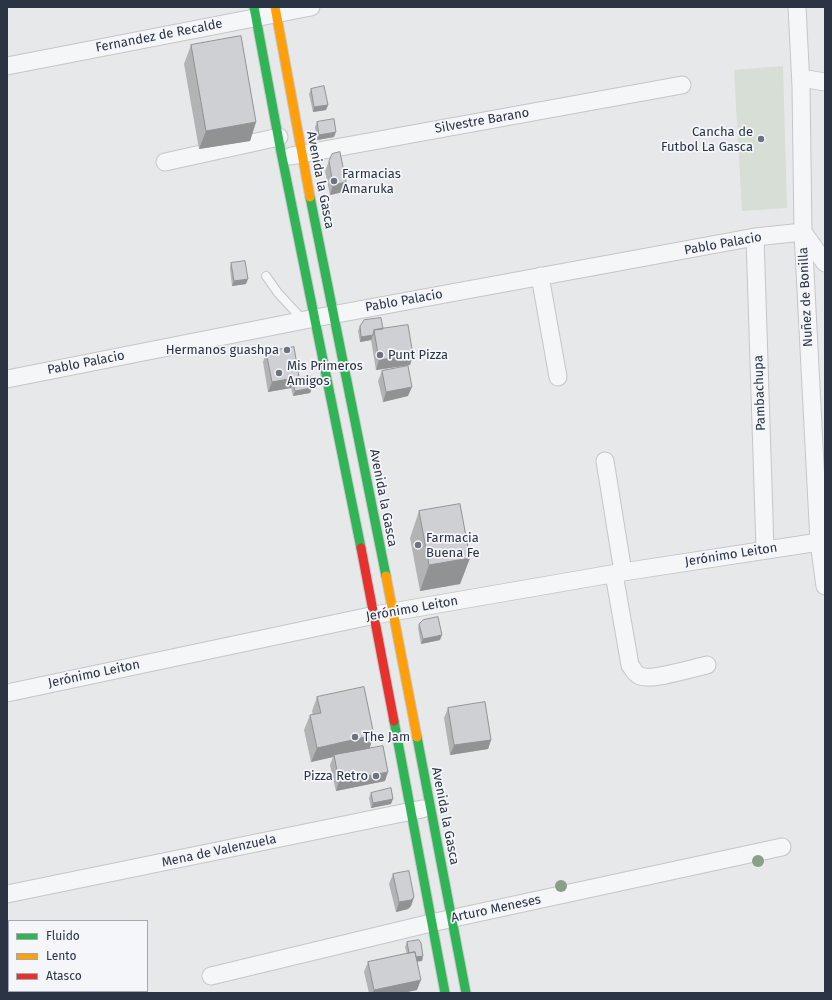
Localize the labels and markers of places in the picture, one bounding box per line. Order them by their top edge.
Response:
place label: Cancha de Futbol La Gasca [661,124,753,155]
marker: Cancha de Futbol La Gasca [756,134,766,144]
place label: Farmacias Amaruka [342,166,401,197]
marker: Farmacias Amaruka [329,176,339,186]
place label: Hermanos guashpa [166,342,279,358]
marker: Hermanos guashpa [282,345,292,355]
place label: Punt Pizza [388,347,448,363]
marker: Punt Pizza [375,350,385,360]
place label: Mis Primeros Amigos [287,358,363,389]
marker: Mis Primeros Amigos [274,368,284,378]
place label: Farmacia Buena Fe [426,530,480,561]
marker: Farmacia Buena Fe [413,540,423,550]
place label: The Jam [363,729,410,745]
marker: The Jam [350,732,360,742]
place label: Pizza Retro [303,768,368,784]
marker: Pizza Retro [371,771,381,781]

